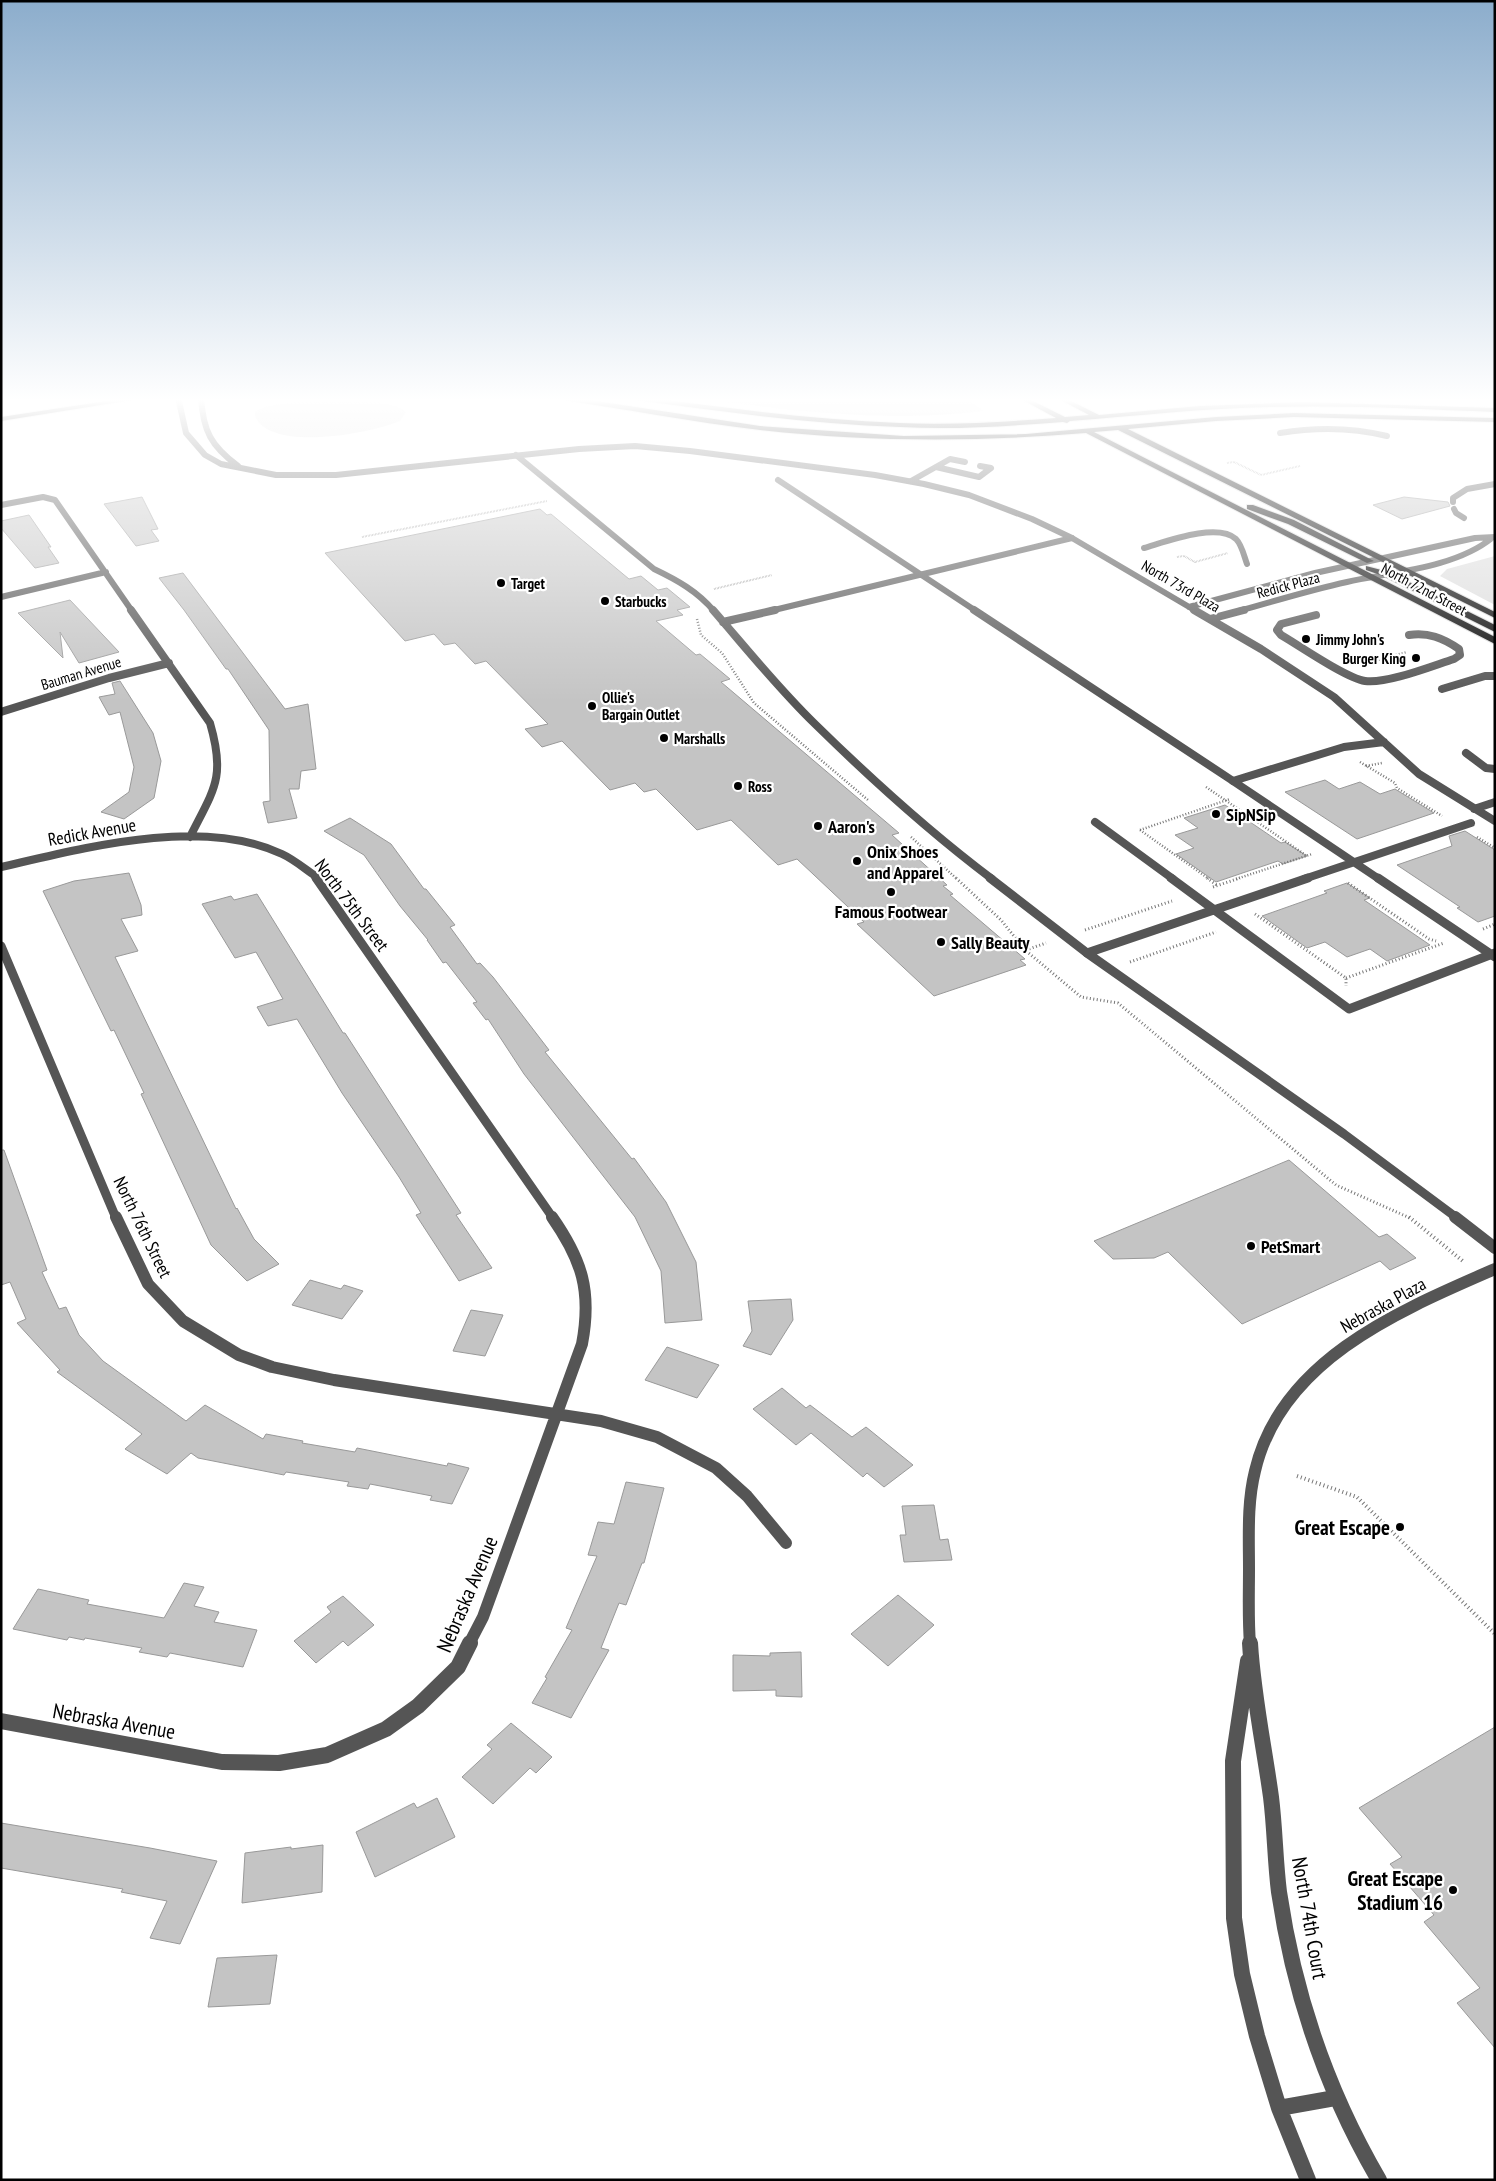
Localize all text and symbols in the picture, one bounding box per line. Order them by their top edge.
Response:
street label: North 73rd Plaza [1138,556,1224,616]
street label: North 72nd Street [1378,559,1470,619]
street label: Redick Plaza [1255,568,1321,602]
place label: Target [511,574,545,593]
marker: Target [495,577,507,589]
place label: Starbucks [615,592,667,611]
marker: Starbucks [599,595,611,607]
place label: Jimmy John's [1315,630,1384,649]
marker: Jimmy John's [1300,633,1312,645]
place label: Burger King [1342,649,1406,668]
street label: Bauman Avenue [39,652,123,694]
marker: Burger King [1410,652,1422,664]
place label: Ollie's Bargain Outlet [602,688,680,724]
marker: Ollie's Bargain Outlet [586,700,598,712]
place label: Marshalls [674,729,725,748]
marker: Marshalls [658,732,670,744]
place label: Ross [748,777,772,796]
marker: Ross [732,780,744,792]
place label: SipNSip [1226,803,1276,826]
marker: SipNSip [1210,808,1222,820]
street label: Redick Avenue [46,813,138,851]
place label: Aaron's [827,815,875,838]
marker: Aaron's [812,820,824,832]
place label: Onix Shoes and Apparel [867,840,944,884]
street label: North 75th Street [310,854,394,956]
marker: Onix Shoes and Apparel [851,855,863,867]
marker: Famous Footwear [885,886,897,898]
place label: Famous Footwear [835,900,948,923]
place label: Sally Beauty [951,931,1030,954]
marker: Sally Beauty [935,936,947,948]
street label: North 76th Street [109,1173,177,1281]
place label: PetSmart [1261,1235,1321,1258]
marker: PetSmart [1245,1240,1257,1252]
street label: Nebraska Plaza [1336,1272,1430,1338]
place label: Great Escape [1294,1514,1390,1541]
marker: Great Escape [1394,1521,1406,1533]
street label: Nebraska Avenue [430,1532,504,1656]
street label: Nebraska Avenue [51,1697,177,1745]
street label: North 74th Court [1286,1855,1334,1981]
place label: Great Escape Stadium 16 [1347,1865,1443,1916]
marker: Great Escape Stadium 16 [1447,1884,1459,1896]

